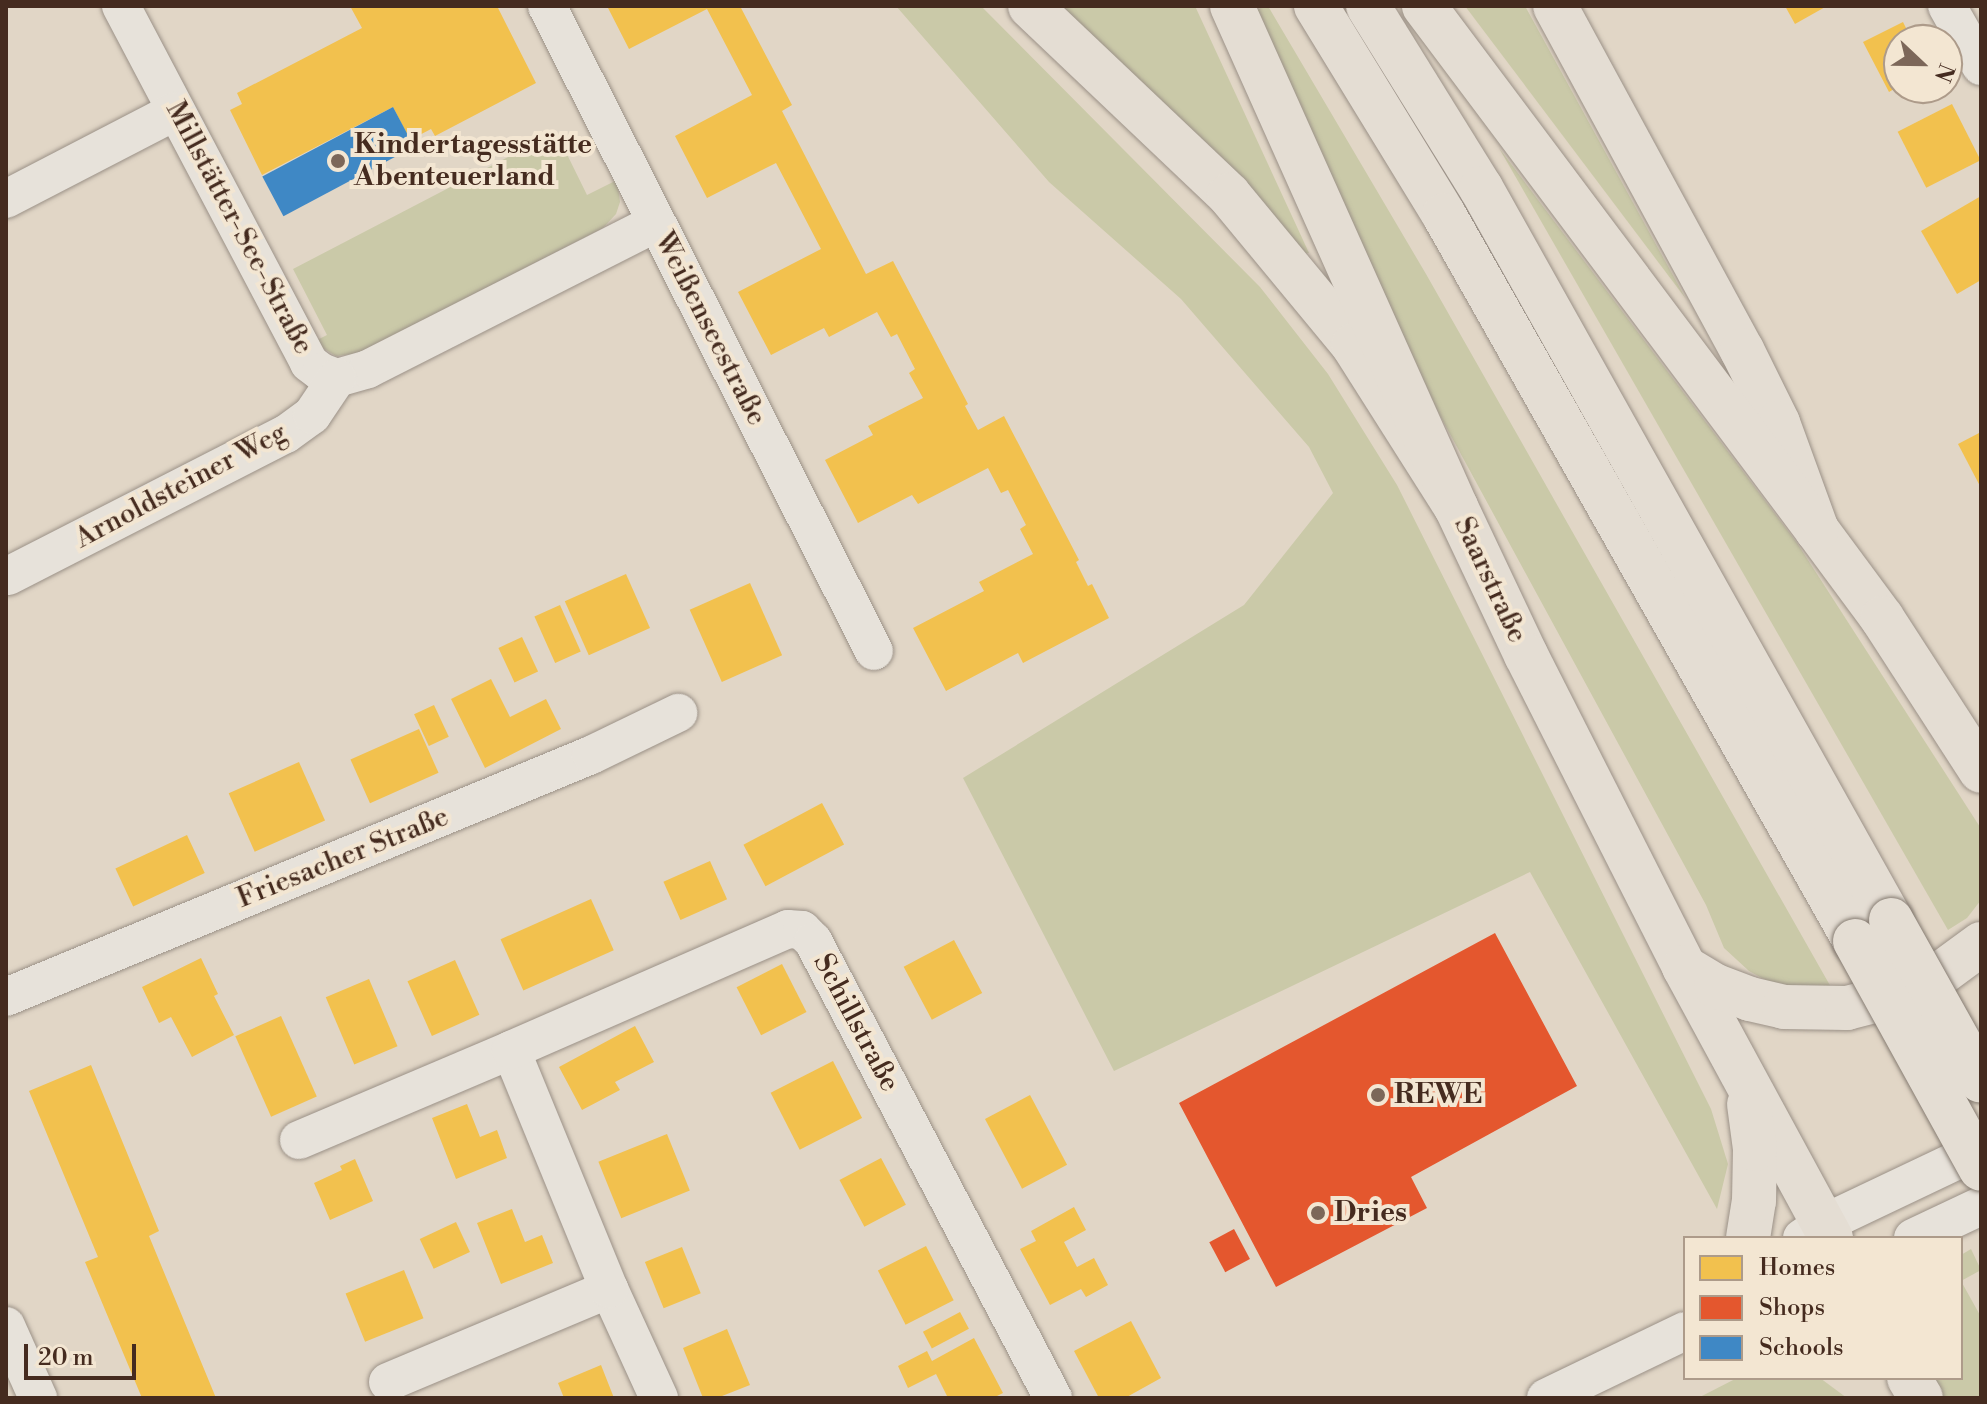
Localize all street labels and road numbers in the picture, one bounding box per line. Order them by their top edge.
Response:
street label: Millstätter-See-Straße [158,96,320,360]
street label: Weißenseestraße [647,227,773,431]
street label: Arnoldsteiner Weg [69,416,293,556]
street label: Saarstraße [1446,512,1534,648]
street label: Friesacher Straße [232,800,454,916]
street label: Schillstraße [806,948,906,1098]

